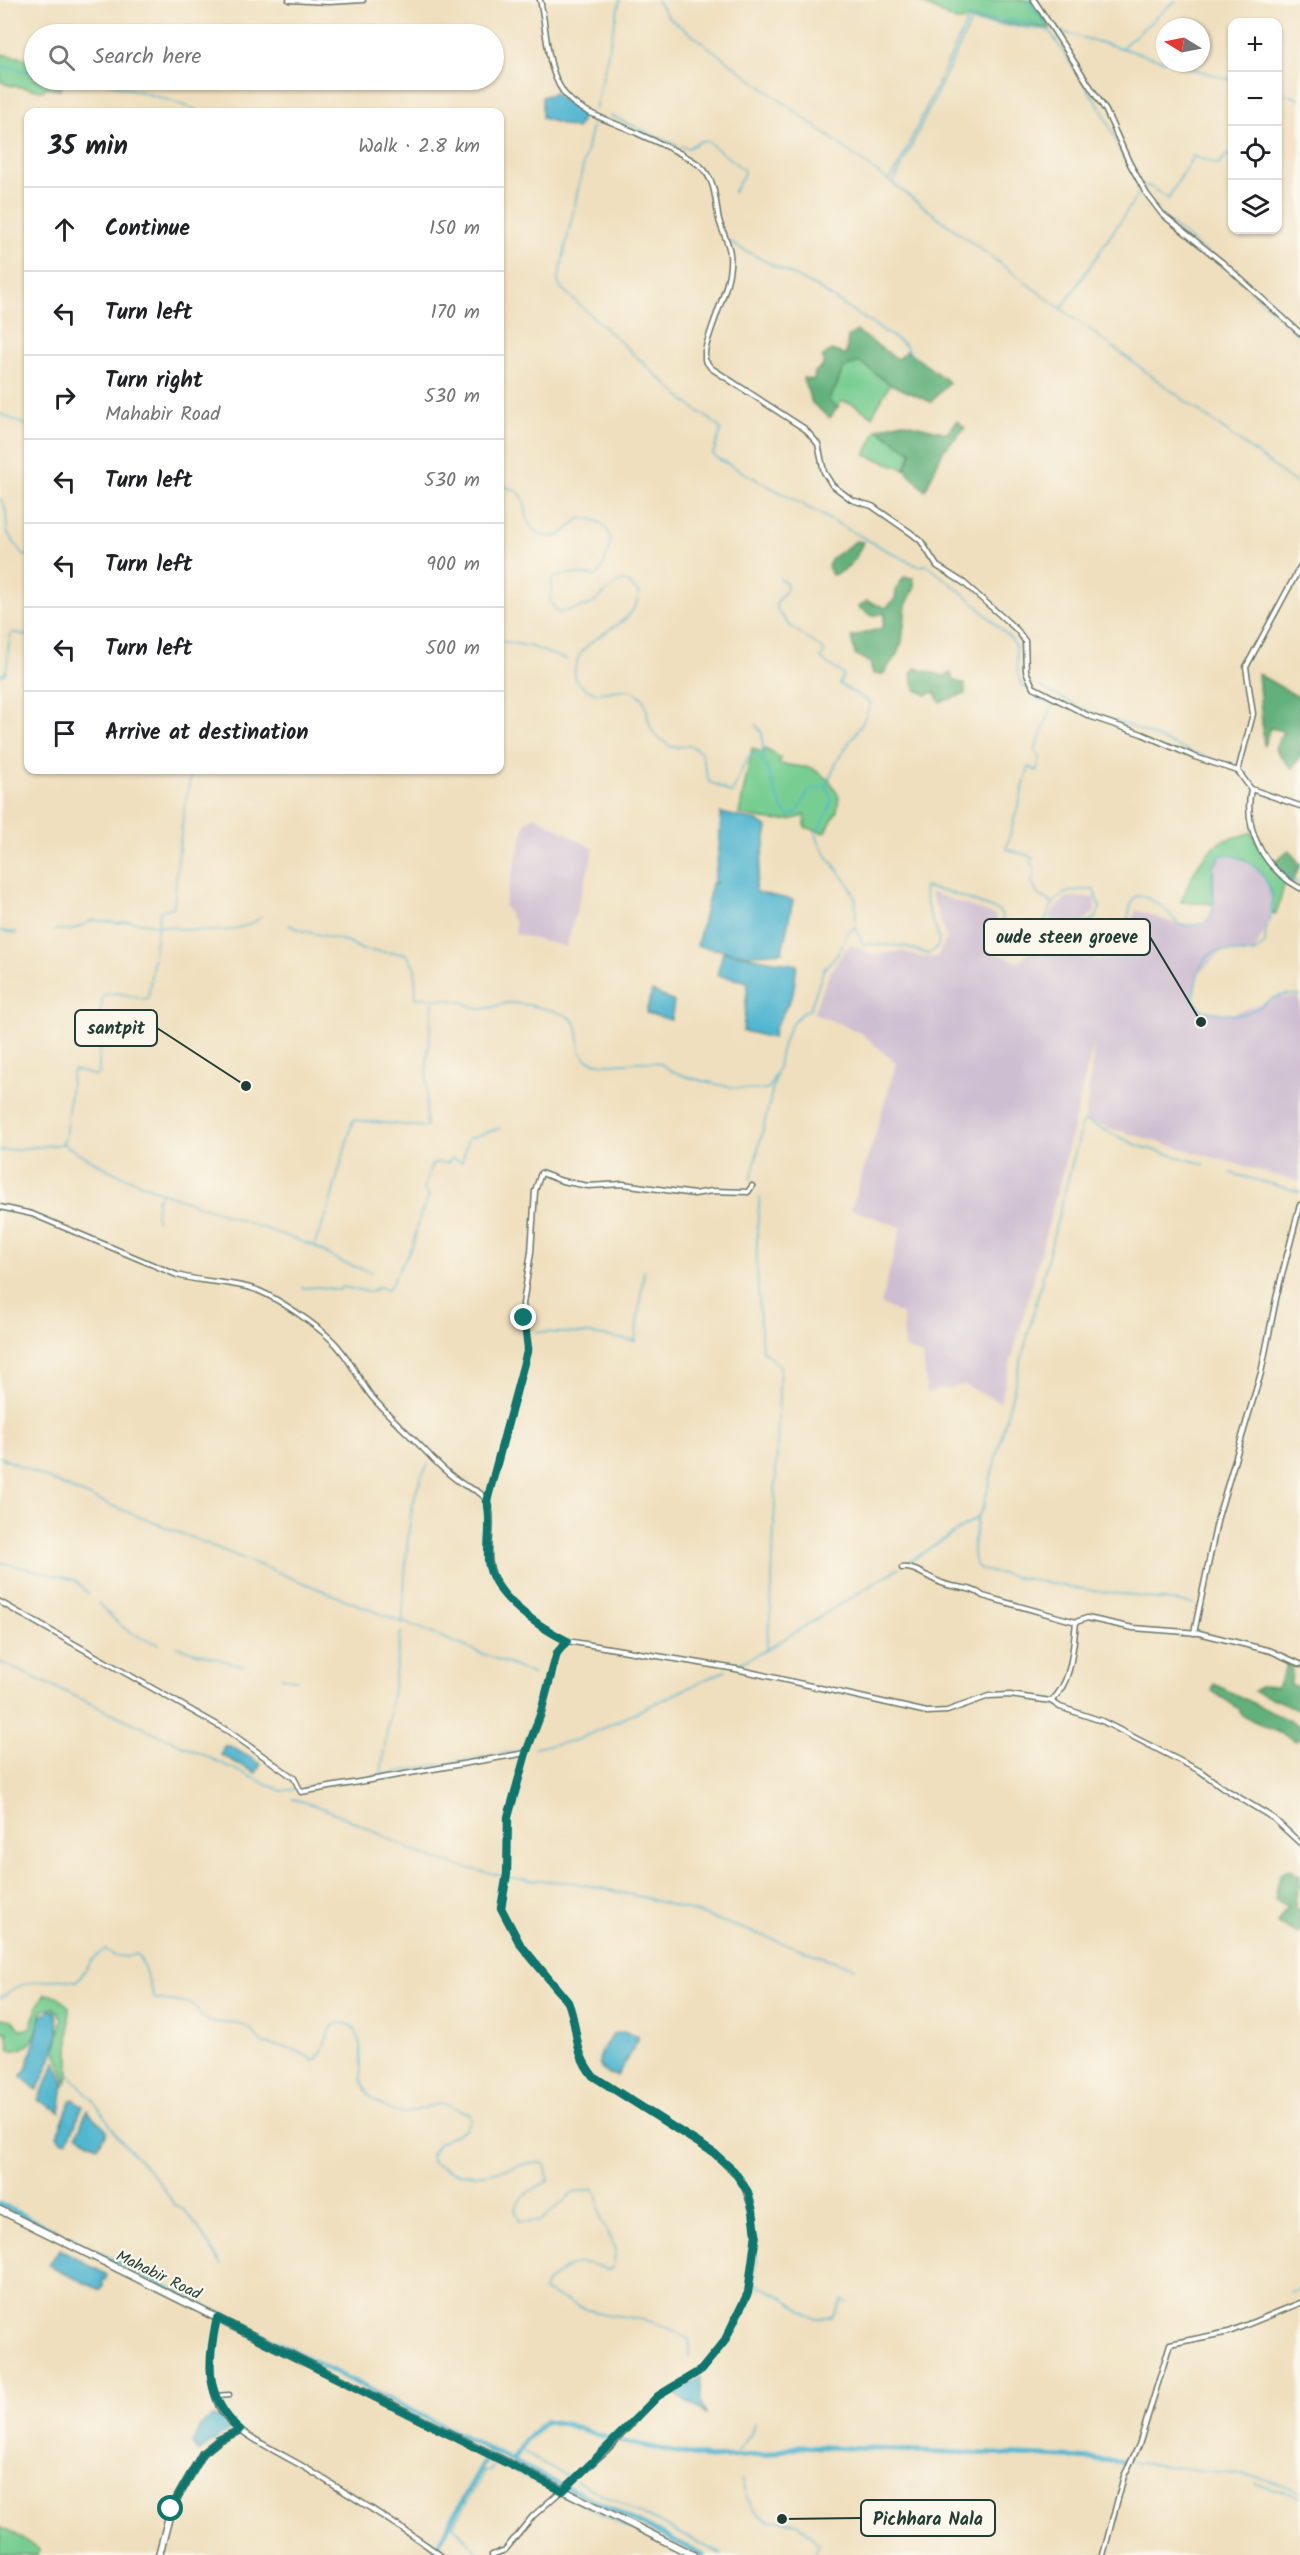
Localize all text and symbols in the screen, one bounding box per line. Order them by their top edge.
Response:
north arrow [1156,18,1210,72]
map controls [1228,18,1282,234]
button: + [1228,18,1282,72]
search box [24,24,504,90]
text: Search here [93,40,201,75]
icon: search [45,41,78,74]
button: − [1228,72,1282,126]
text: 35 min [48,126,128,168]
button: locate [1228,126,1282,180]
text: Walk · 2.8 km [358,131,480,163]
button: layers [1228,180,1282,234]
text: Continue [105,212,190,247]
icon: ahead [48,213,81,246]
text: 150 m [429,213,480,245]
text: Turn left [105,296,192,331]
icon: left [48,297,81,330]
text: 170 m [431,297,480,329]
text: Turn right [105,364,203,399]
icon: right [48,381,81,414]
text: 530 m [424,381,480,413]
text: Mahabir Road [105,399,220,431]
text: Turn left [105,464,192,499]
icon: left [48,465,81,498]
text: 530 m [424,465,480,497]
text: Turn left [105,548,192,583]
icon: left [48,549,81,582]
text: 900 m [426,549,480,581]
text: Turn left [105,632,192,667]
icon: left [48,633,81,666]
text: 500 m [425,633,480,665]
text: Arrive at destination [105,716,308,751]
icon: arrive [48,717,81,750]
callout: oude steen groeve [984,919,1150,955]
text: oude steen groeve [996,924,1138,953]
callout: santpit [75,1010,157,1046]
text: santpit [87,1015,146,1044]
route end [510,1304,536,1330]
street label: Mahabir Road [111,2244,206,2307]
route start [157,2495,183,2521]
callout: Pichhara Nala [861,2500,995,2536]
text: Pichhara Nala [873,2506,983,2535]

